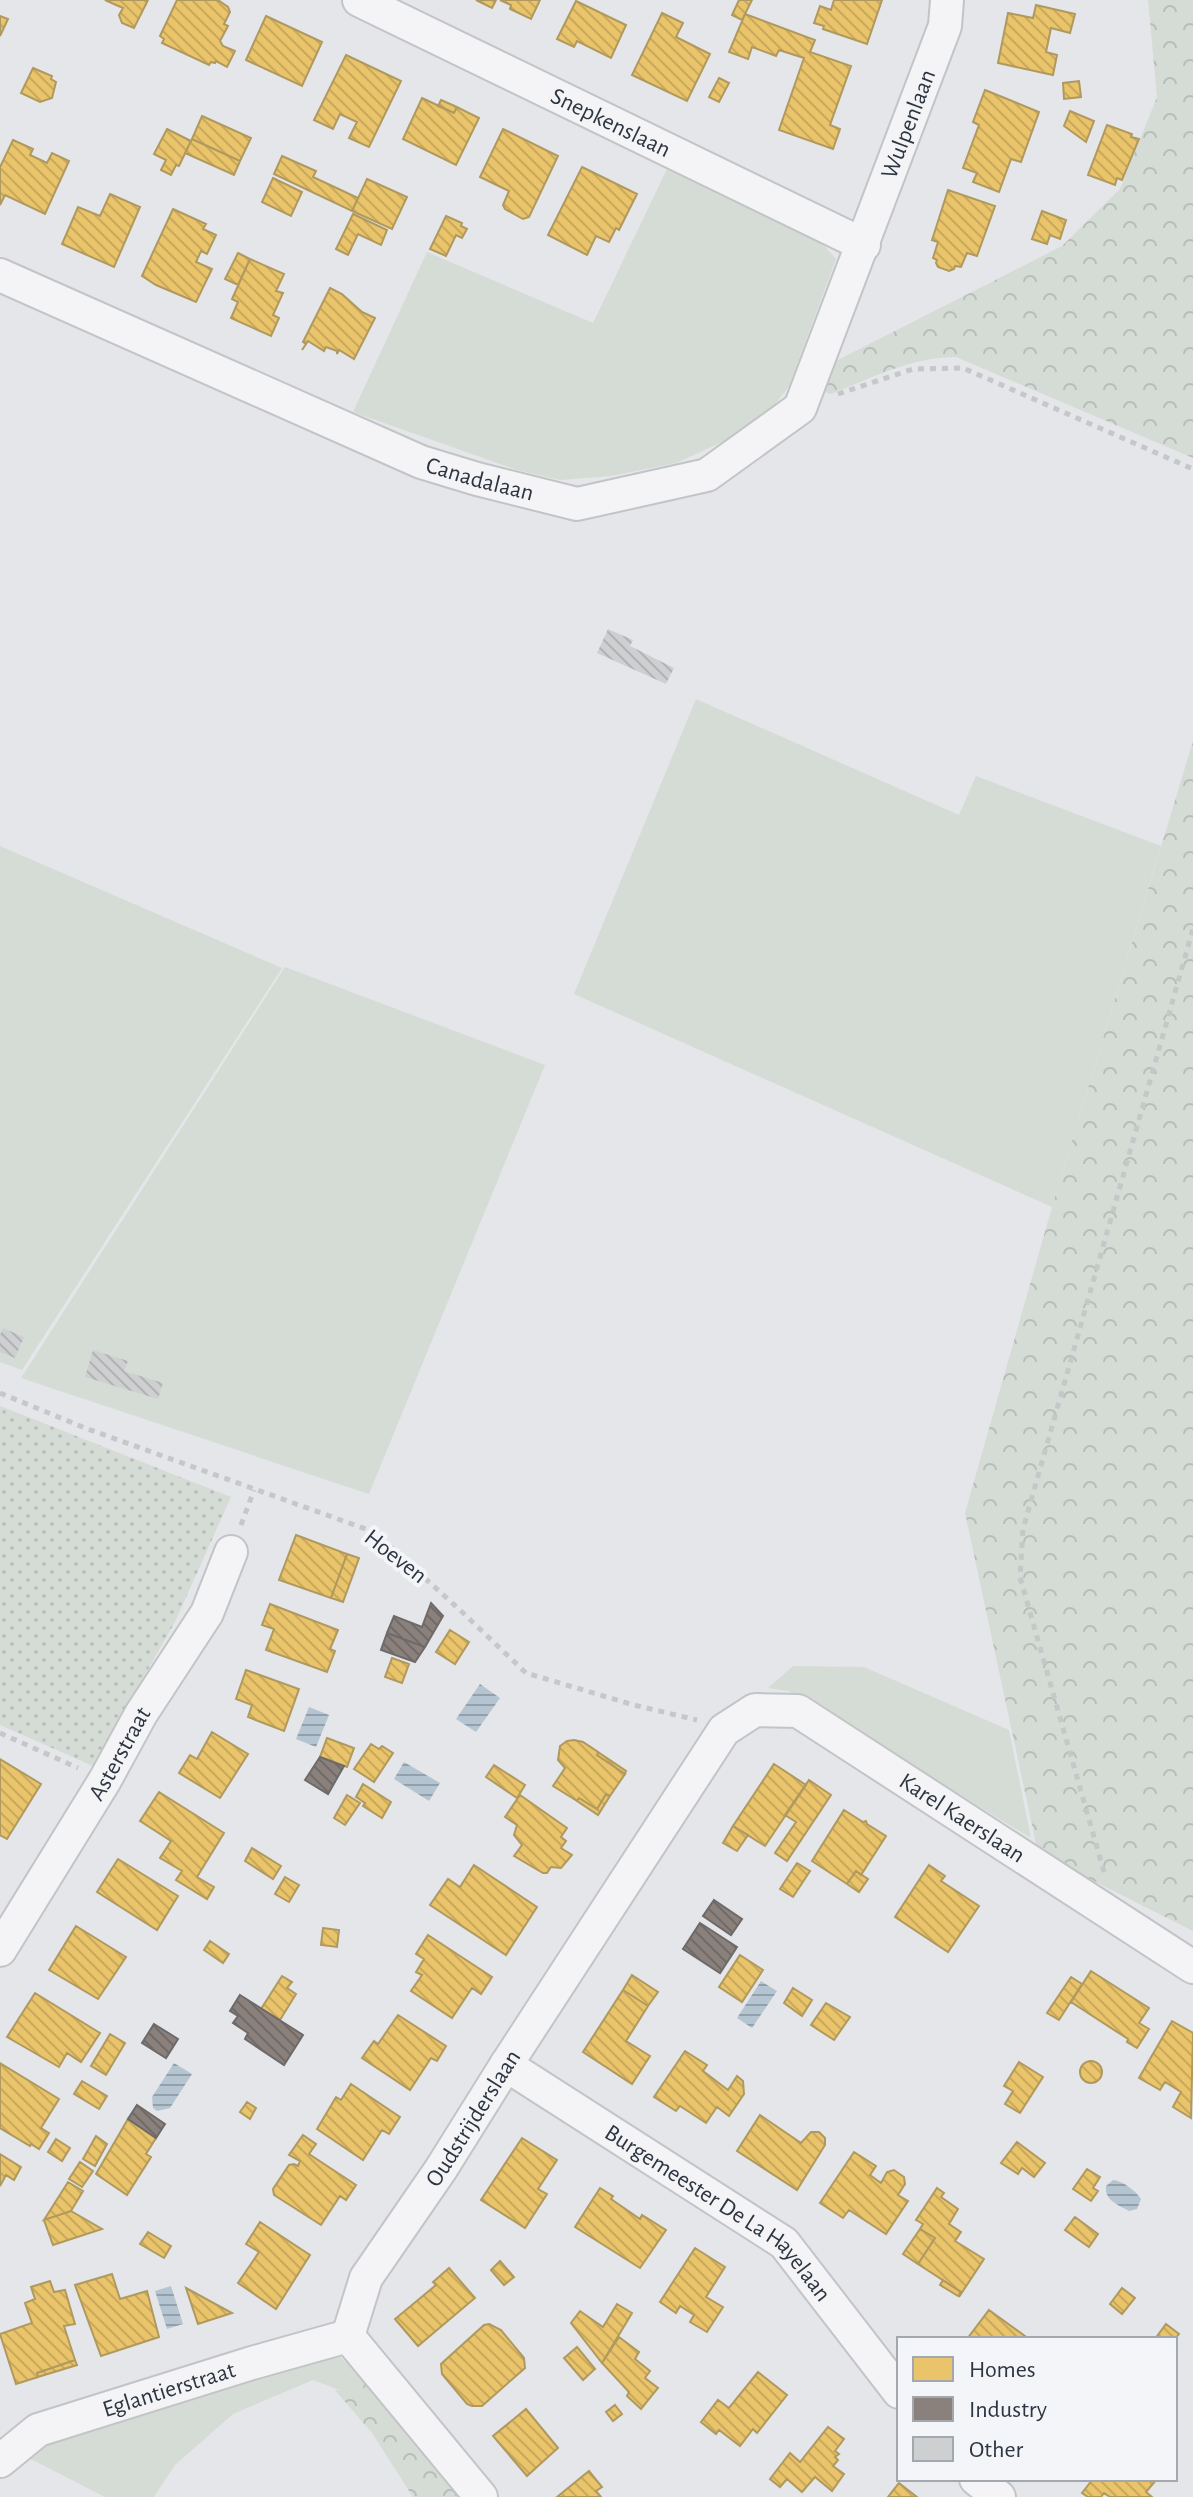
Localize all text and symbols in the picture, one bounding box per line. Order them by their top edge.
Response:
street label: Wulpenlaan [877,66,940,182]
street label: Snepkenslaan [547,84,674,162]
street label: Canadalaan [423,453,536,506]
street label: Hoeven [360,1525,431,1588]
street label: Asterstraat [84,1702,156,1805]
street label: Karel Kaerslaan [895,1769,1029,1868]
street label: Oudstrijderslaan [422,2046,526,2191]
street label: Burgemeester De La Hayelaan [600,2121,835,2306]
legend [897,2337,1177,2481]
street label: Eglantierstraat [100,2358,239,2422]
text: Homes [969,2358,1036,2382]
text: Industry [969,2398,1047,2422]
text: Other [969,2438,1023,2462]

